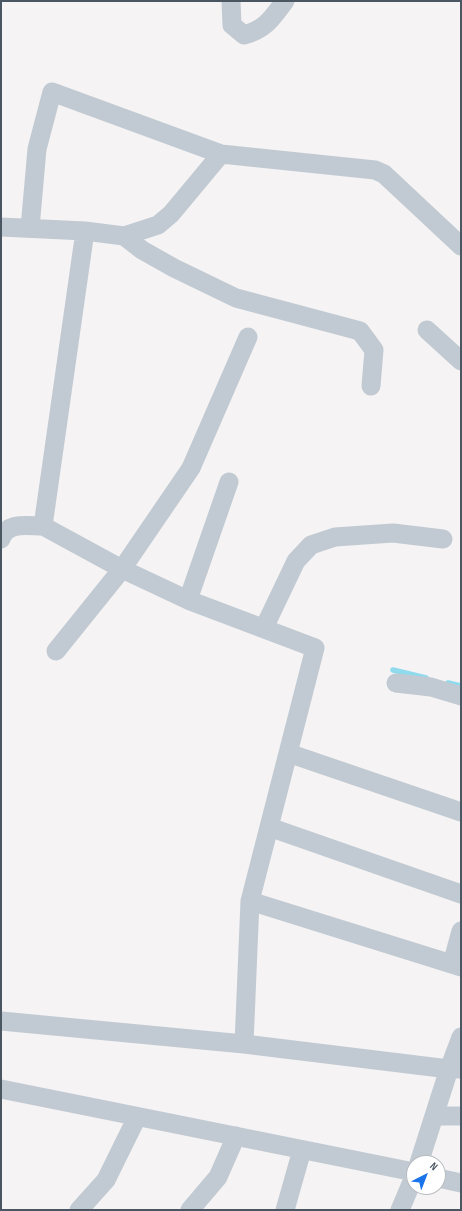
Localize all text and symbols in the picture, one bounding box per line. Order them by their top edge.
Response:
north arrow [406,1155,446,1195]
text: N [427,1160,440,1173]

